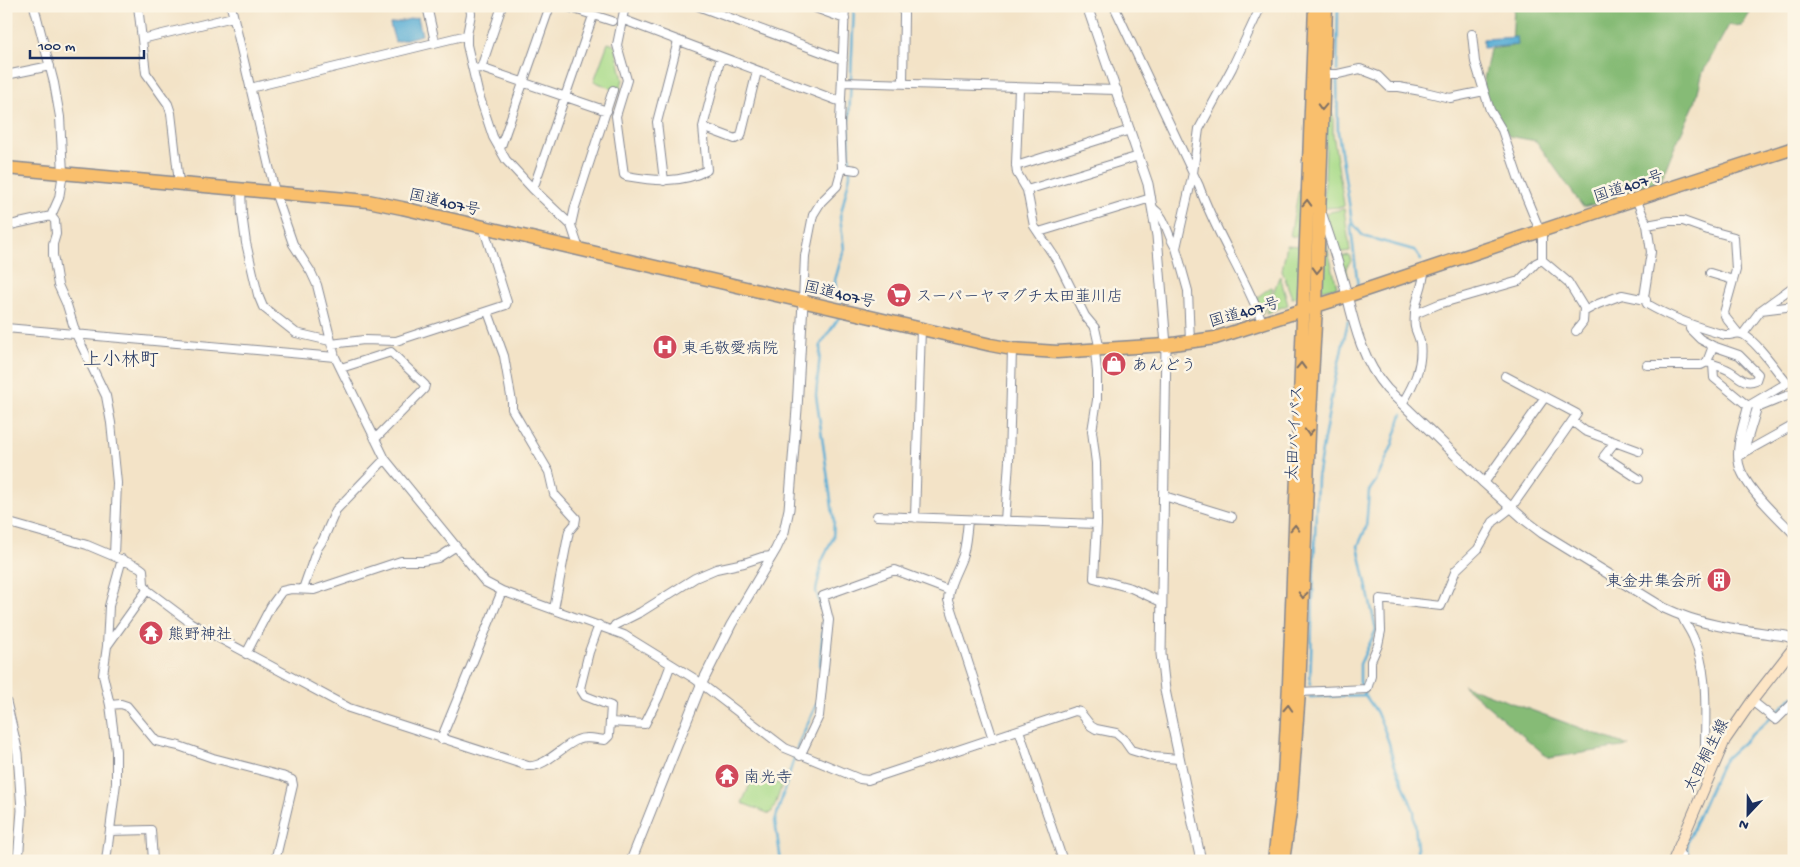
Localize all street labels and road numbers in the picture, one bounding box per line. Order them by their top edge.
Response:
street label: 国道407号 [1591,167,1667,209]
street label: 国道407号 [407,186,482,222]
street label: 国道407号 [802,278,877,314]
street label: 国道407号 [1207,294,1283,334]
street label: 太田バイパス [1284,385,1308,481]
street label: 太田桐生線 [1680,716,1735,797]

